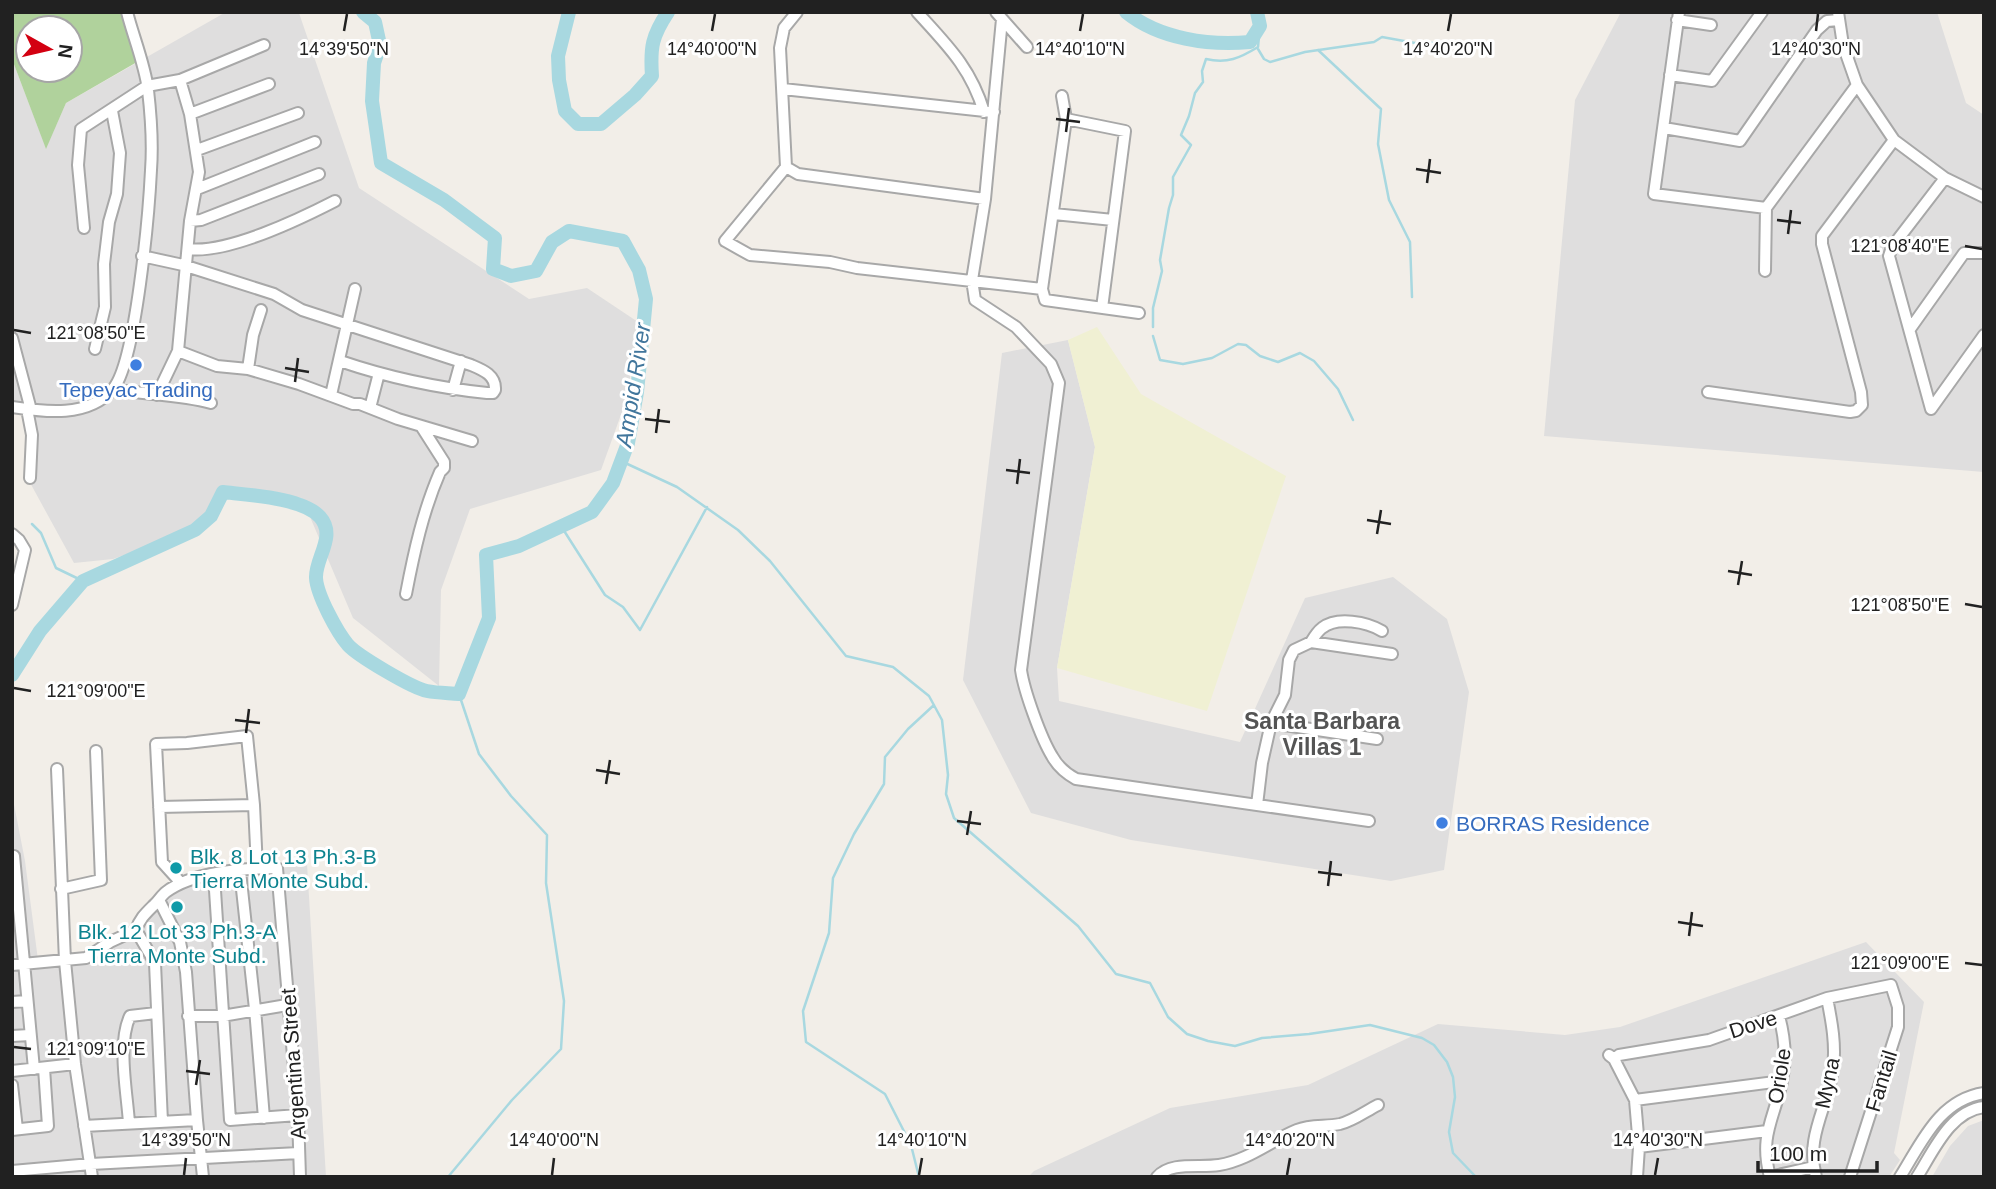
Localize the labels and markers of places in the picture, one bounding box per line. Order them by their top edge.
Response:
marker: Tepeyac Trading [128,357,144,373]
place label: Tepeyac Trading [59,378,213,401]
place label: BORRAS Residence [1456,812,1650,835]
marker: BORRAS Residence [1434,815,1450,831]
place label: Blk. 8 Lot 13 Ph.3-B Tierra Monte Subd. [190,845,377,892]
marker: Blk. 8 Lot 13 Ph.3-B Tierra Monte Subd. [168,860,184,876]
marker: Blk. 12 Lot 33 Ph.3-A Tierra Monte Subd. [169,899,185,915]
place label: Blk. 12 Lot 33 Ph.3-A Tierra Monte Subd. [78,920,276,967]

